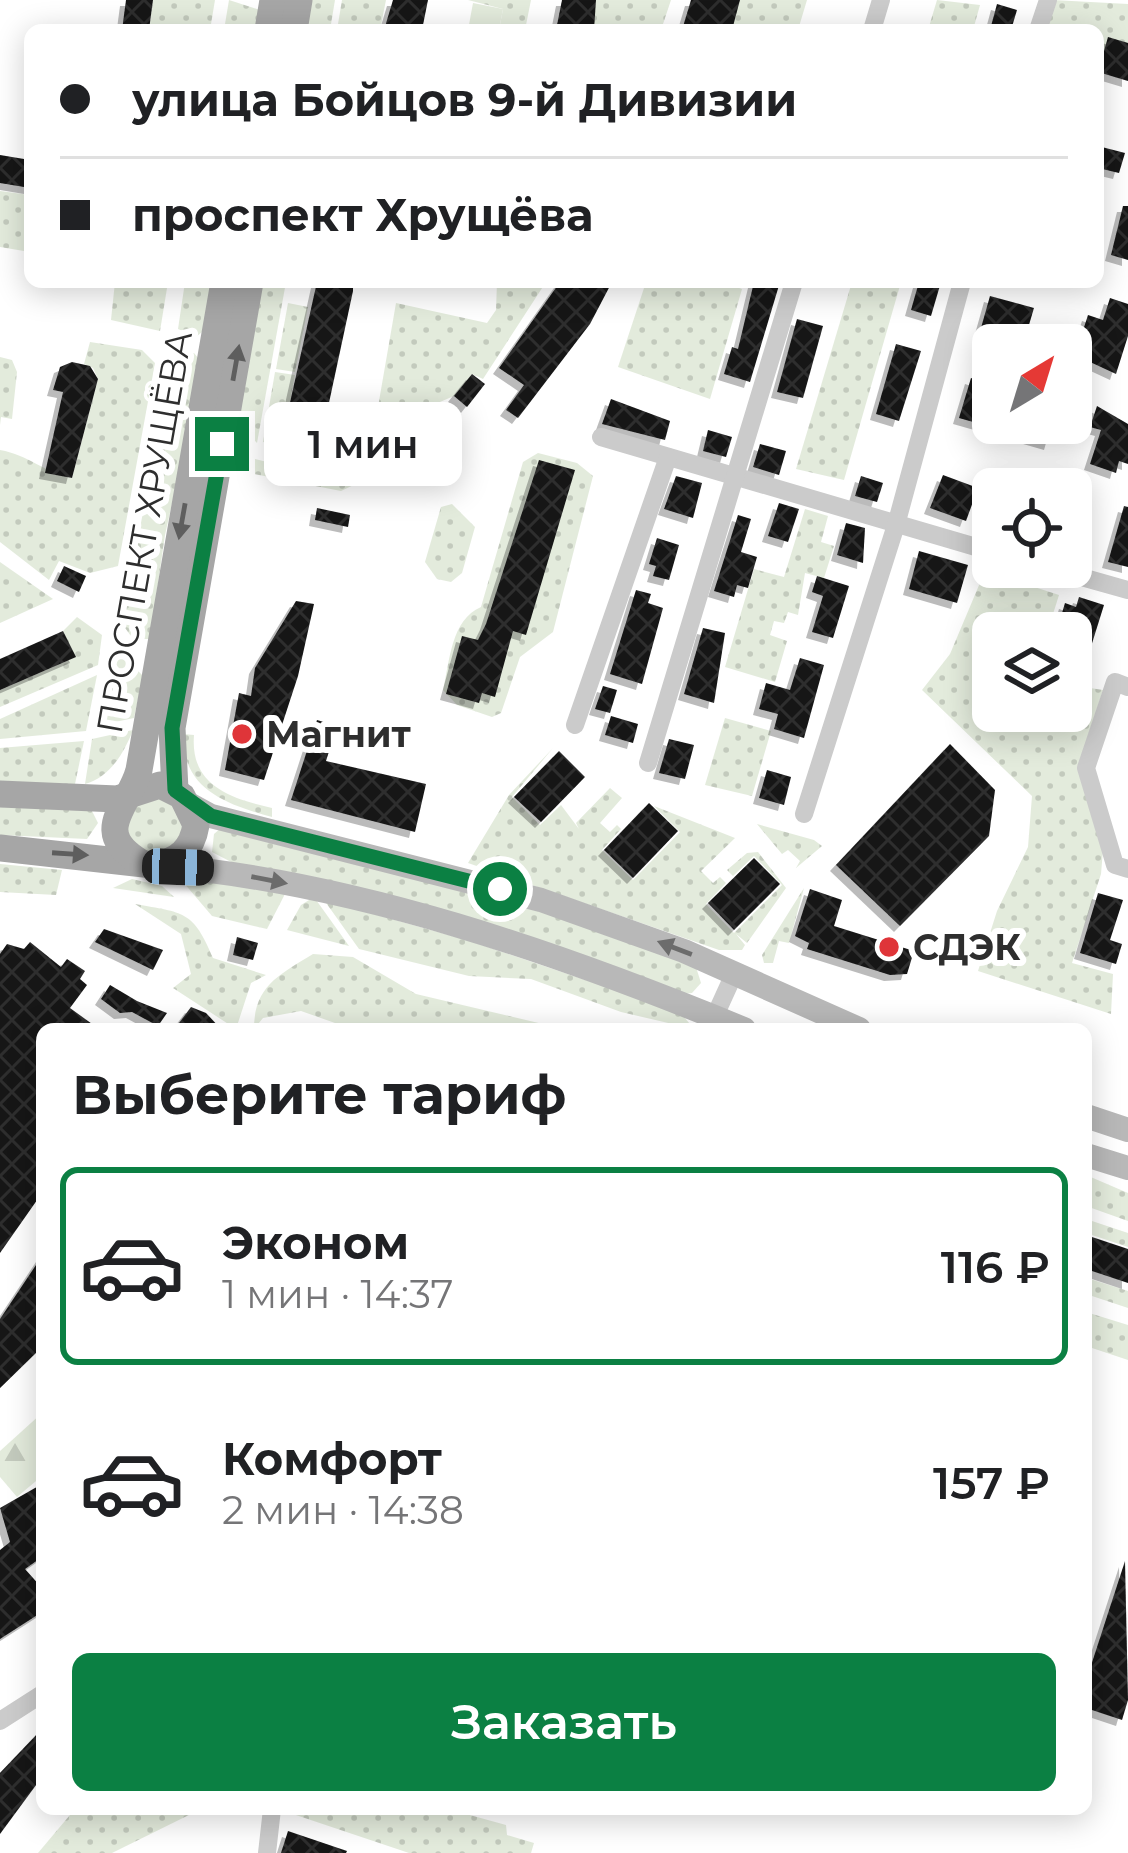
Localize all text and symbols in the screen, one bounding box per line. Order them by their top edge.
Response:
text: улица Бойцов 9-й Дивизии [132,72,797,127]
text: проспект Хрущёва [132,187,593,242]
north arrow [972,324,1092,444]
map controls [972,324,1092,732]
street label: ПРОСПЕКТ ХРУЩЁВА [87,327,201,737]
one-way arrow [227,344,246,381]
callout: 1 мин [264,402,462,486]
route end [195,417,249,471]
text: 1 мин [307,420,419,468]
button: locate [972,468,1092,588]
one-way arrow [172,503,191,541]
button: layers [972,612,1092,732]
place label: Магнит [266,712,411,756]
marker: Магнит [229,721,255,747]
one-way arrow [52,844,89,863]
car [141,848,215,886]
route start [473,862,527,916]
one-way arrow [251,871,288,890]
place label: СДЭК [913,925,1021,969]
marker: СДЭК [876,934,902,960]
one-way arrow [657,937,693,956]
text: Выберите тариф [72,1062,566,1128]
icon: car [78,1212,186,1320]
text: Эконом [222,1215,409,1270]
text: 116 ₽ [941,1239,1050,1294]
text: 1 мин · 14:37 [222,1270,453,1318]
icon: car [78,1428,186,1536]
text: Комфорт [222,1431,442,1486]
text: 157 ₽ [933,1455,1050,1510]
text: 2 мин · 14:38 [222,1486,464,1534]
button: Заказать [72,1653,1056,1791]

